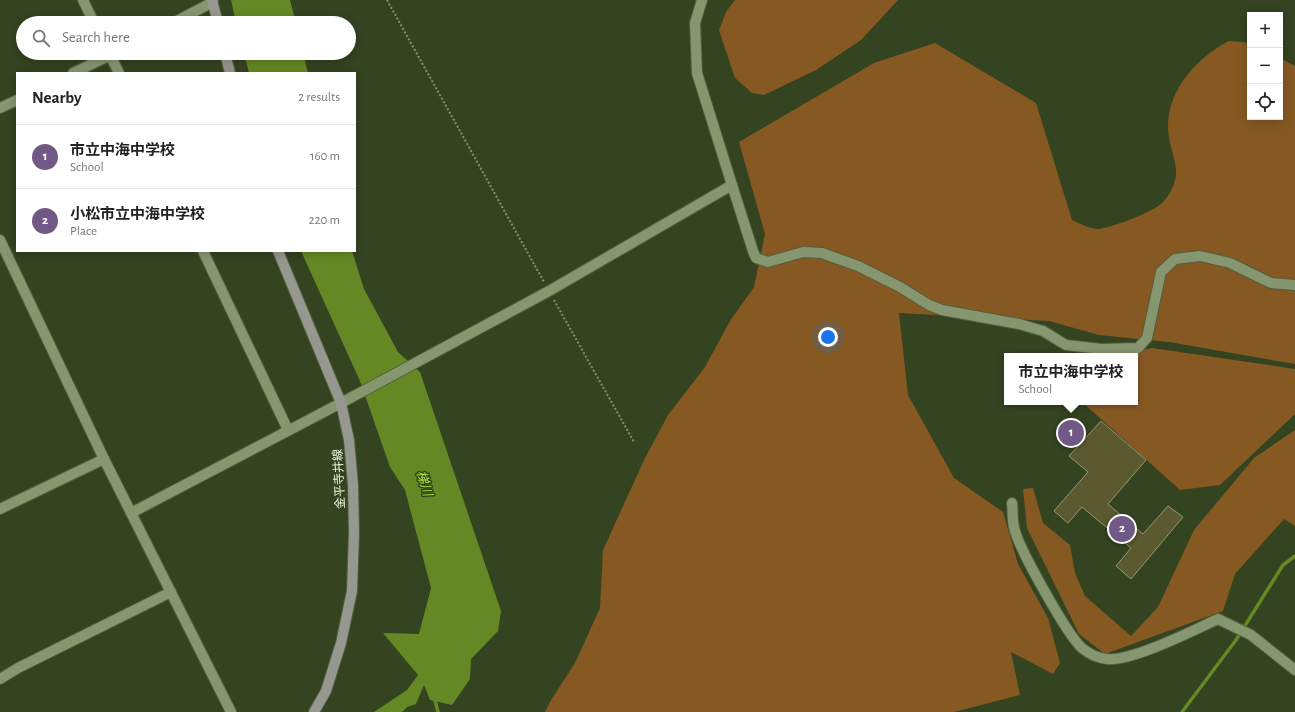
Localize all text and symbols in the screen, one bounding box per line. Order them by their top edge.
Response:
map controls [1247,12,1283,120]
button: + [1247,12,1283,48]
search box [16,16,356,60]
icon: search [30,27,52,49]
text: Search here [62,30,130,45]
button: − [1247,48,1283,84]
button: locate [1247,84,1283,120]
text: Nearby [32,89,82,106]
text: 2 results [298,91,340,104]
text: 市立中海中学校 [70,143,175,158]
text: 1 [43,150,47,163]
text: 160 m [310,150,340,163]
text: School [70,161,104,174]
text: 小松市立中海中学校 [70,207,205,222]
text: 2 [42,214,48,227]
text: 220 m [309,214,340,227]
text: Place [70,225,97,238]
your location [818,327,838,347]
popup [1004,353,1138,405]
text: 市立中海中学校 [1018,365,1124,380]
text: School [1018,383,1052,396]
pin: 1 [1058,418,1084,448]
street label: 金平寺井線 [330,449,347,509]
water label: 梯川 [414,469,435,500]
pin: 2 [1109,514,1135,544]

